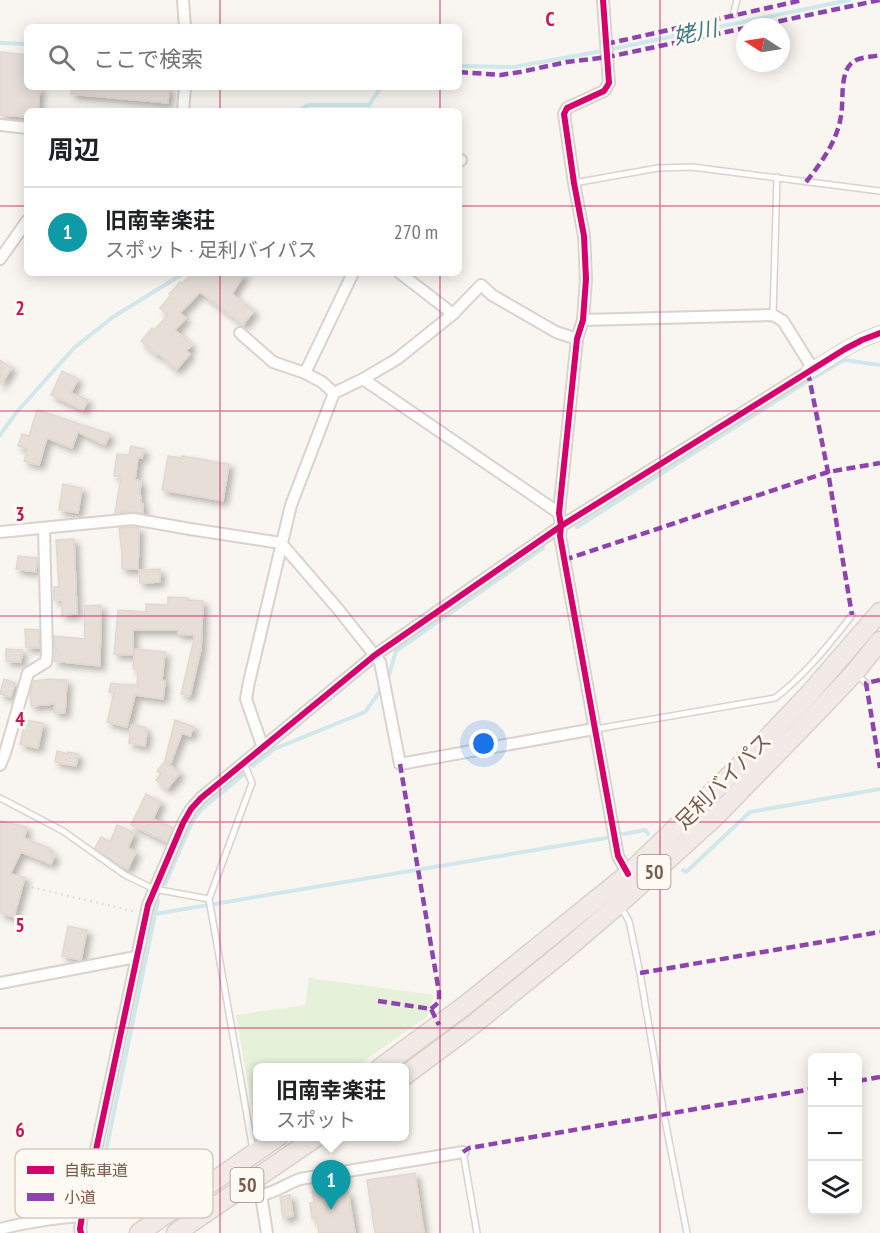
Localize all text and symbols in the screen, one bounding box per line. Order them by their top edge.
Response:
text: C [545,6,555,32]
water label: 姥川 [671,13,721,50]
north arrow [736,18,790,72]
search box [24,24,462,90]
icon: search [45,41,78,74]
text: ここで検索 [93,45,203,73]
text: 周辺 [48,133,100,166]
text: 旧南幸楽荘 [105,206,215,234]
text: 1 [63,219,72,245]
text: 270 m [394,219,438,245]
text: スポット · 足利バイパス [105,237,317,263]
text: 2 [15,295,25,321]
text: 3 [15,501,25,527]
text: 4 [15,706,25,732]
street label: 足利バイパス [669,727,777,835]
your location [469,729,498,758]
road number: 50 [638,855,670,889]
text: 5 [15,912,25,938]
map controls [808,1053,862,1215]
button: + [808,1053,862,1107]
popup [253,1063,409,1141]
text: 旧南幸楽荘 [276,1076,386,1104]
text: スポット [276,1107,356,1133]
button: − [808,1107,862,1161]
text: 6 [15,1117,25,1143]
legend [15,1149,213,1218]
text: 自転車道 [64,1160,128,1180]
pin: 1 [312,1160,350,1210]
button: layers [808,1161,862,1215]
road number: 50 [230,1168,264,1202]
text: 小道 [64,1187,96,1207]

